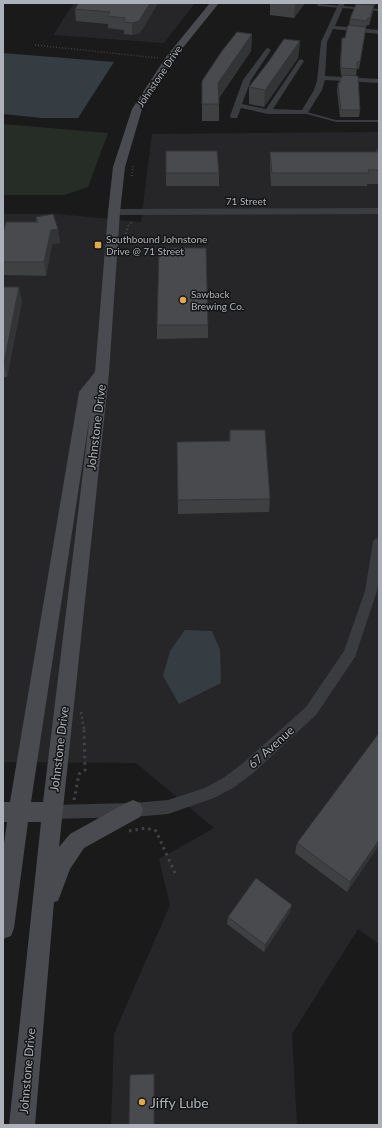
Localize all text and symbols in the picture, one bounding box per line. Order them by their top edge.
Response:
street label: Johnstone Drive [134,43,184,109]
street label: 71 Street [226,195,267,207]
place label: Southbound Johnstone Drive @ 71 Street [106,233,207,257]
marker: Southbound Johnstone Drive @ 71 Street [93,240,103,250]
place label: Sawback Brewing Co. [191,288,244,312]
marker: Sawback Brewing Co. [178,295,188,305]
street label: Johnstone Drive [83,383,109,471]
street label: Johnstone Drive [46,705,72,793]
street label: 67 Avenue [245,723,297,771]
street label: Johnstone Drive [16,1027,38,1115]
place label: Jiffy Lube [150,1094,209,1111]
marker: Jiffy Lube [137,1097,147,1107]

